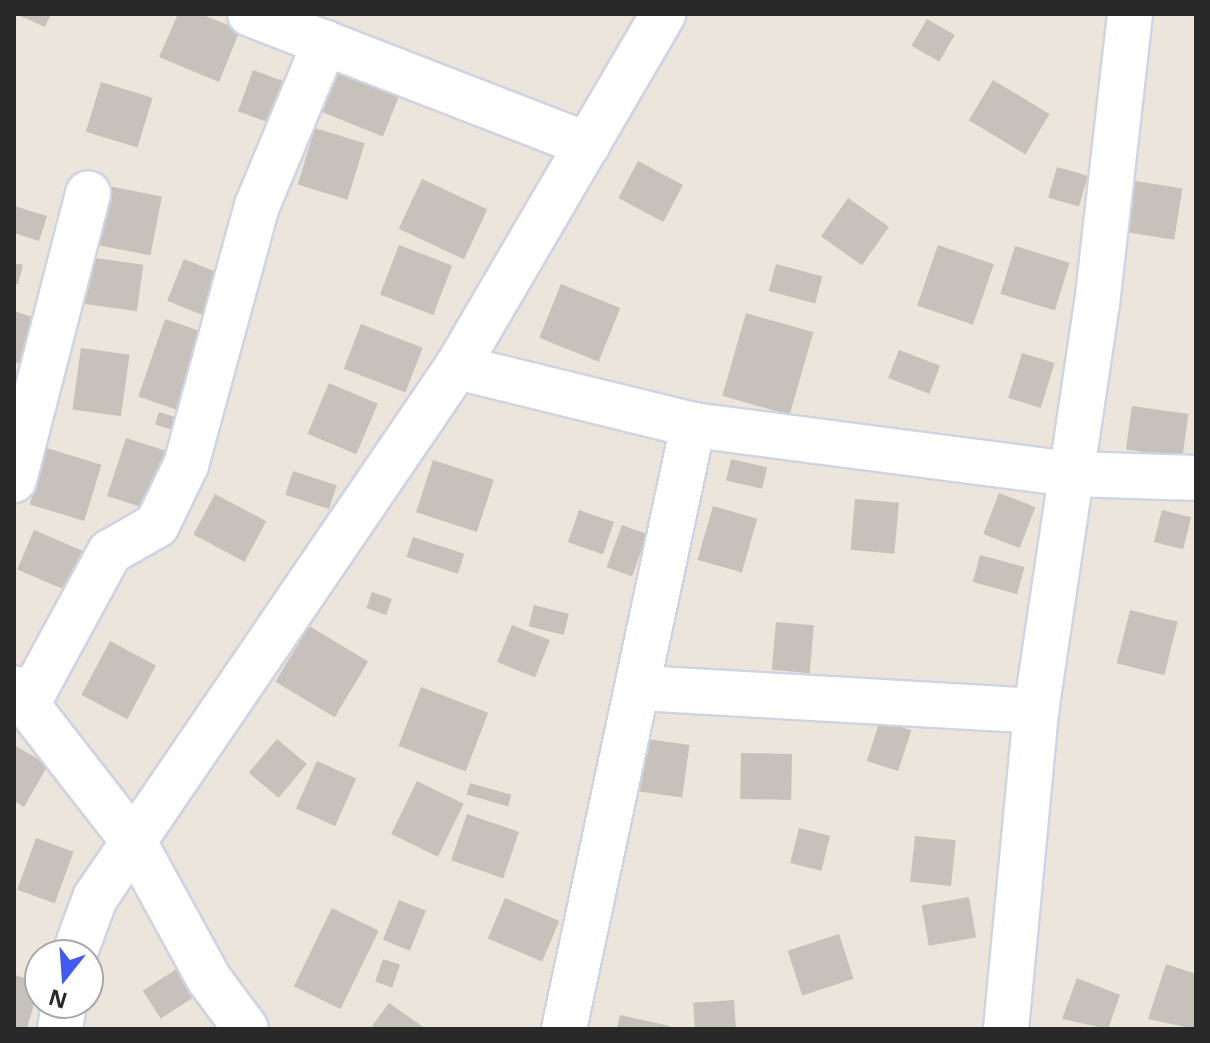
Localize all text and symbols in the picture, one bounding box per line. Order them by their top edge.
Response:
north arrow [24,939,104,1019]
text: N [45,983,71,1017]

